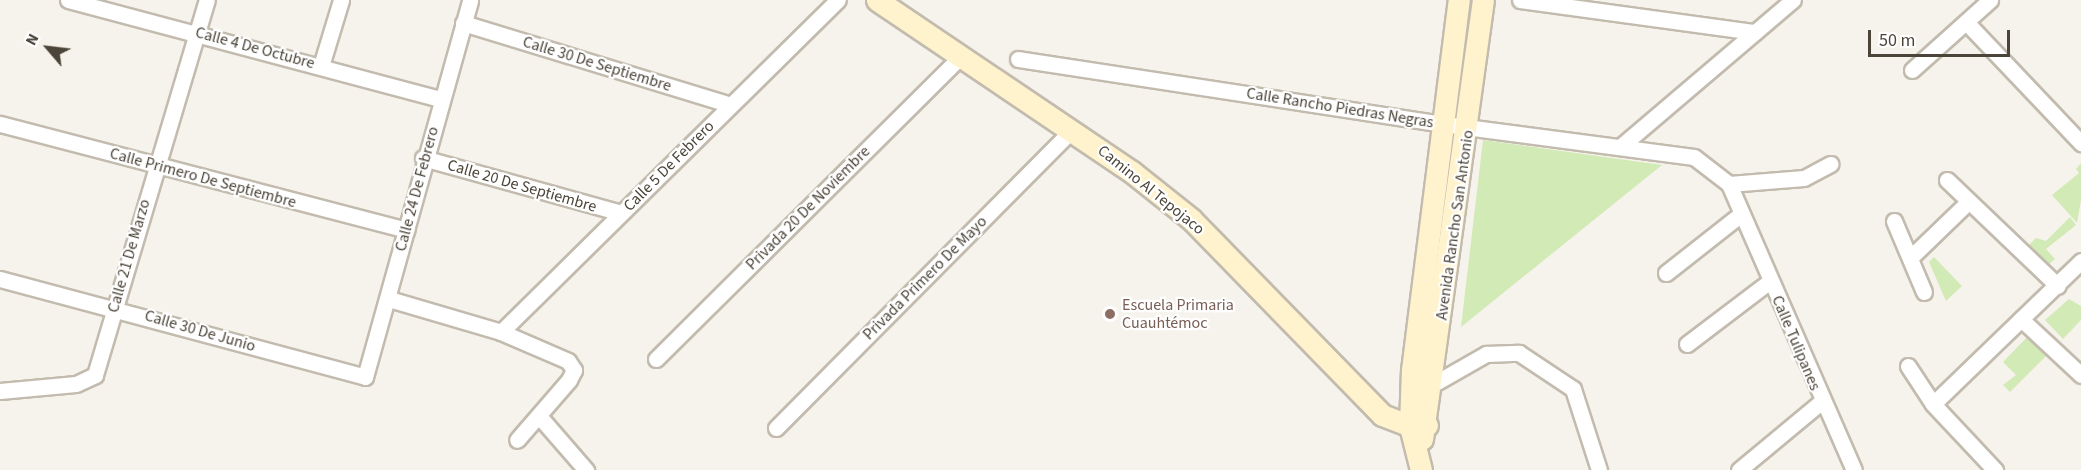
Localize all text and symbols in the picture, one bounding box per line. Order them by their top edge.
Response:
north arrow [18,18,78,78]
scale bar [1871,18,2014,56]
street label: Calle 4 De Octubre [193,23,317,73]
text: 50 m [1879,28,1915,53]
text: N [20,30,44,49]
street label: Calle 30 De Septiembre [520,32,674,96]
street label: Calle Rancho Piedras Negras [1245,84,1435,132]
street label: Calle 5 De Febrero [620,117,718,215]
street label: Calle 24 De Febrero [391,124,443,254]
street label: Avenida Rancho San Antonio [1432,129,1478,321]
street label: Camino Al Tepojaco [1094,141,1208,239]
street label: Privada 20 De Noviembre [742,142,874,274]
street label: Calle Primero De Septiembre [108,144,298,212]
street label: Calle 20 De Septiembre [445,155,599,217]
street label: Calle 21 De Marzo [104,197,154,315]
street label: Privada Primero De Mayo [859,212,991,344]
street label: Calle Tulipanes [1767,293,1825,393]
place label: Escuela Primaria Cuauhtémoc [1122,295,1234,333]
street label: Calle 30 De Junio [142,306,258,356]
marker: Escuela Primaria Cuauhtémoc [1103,307,1117,321]

